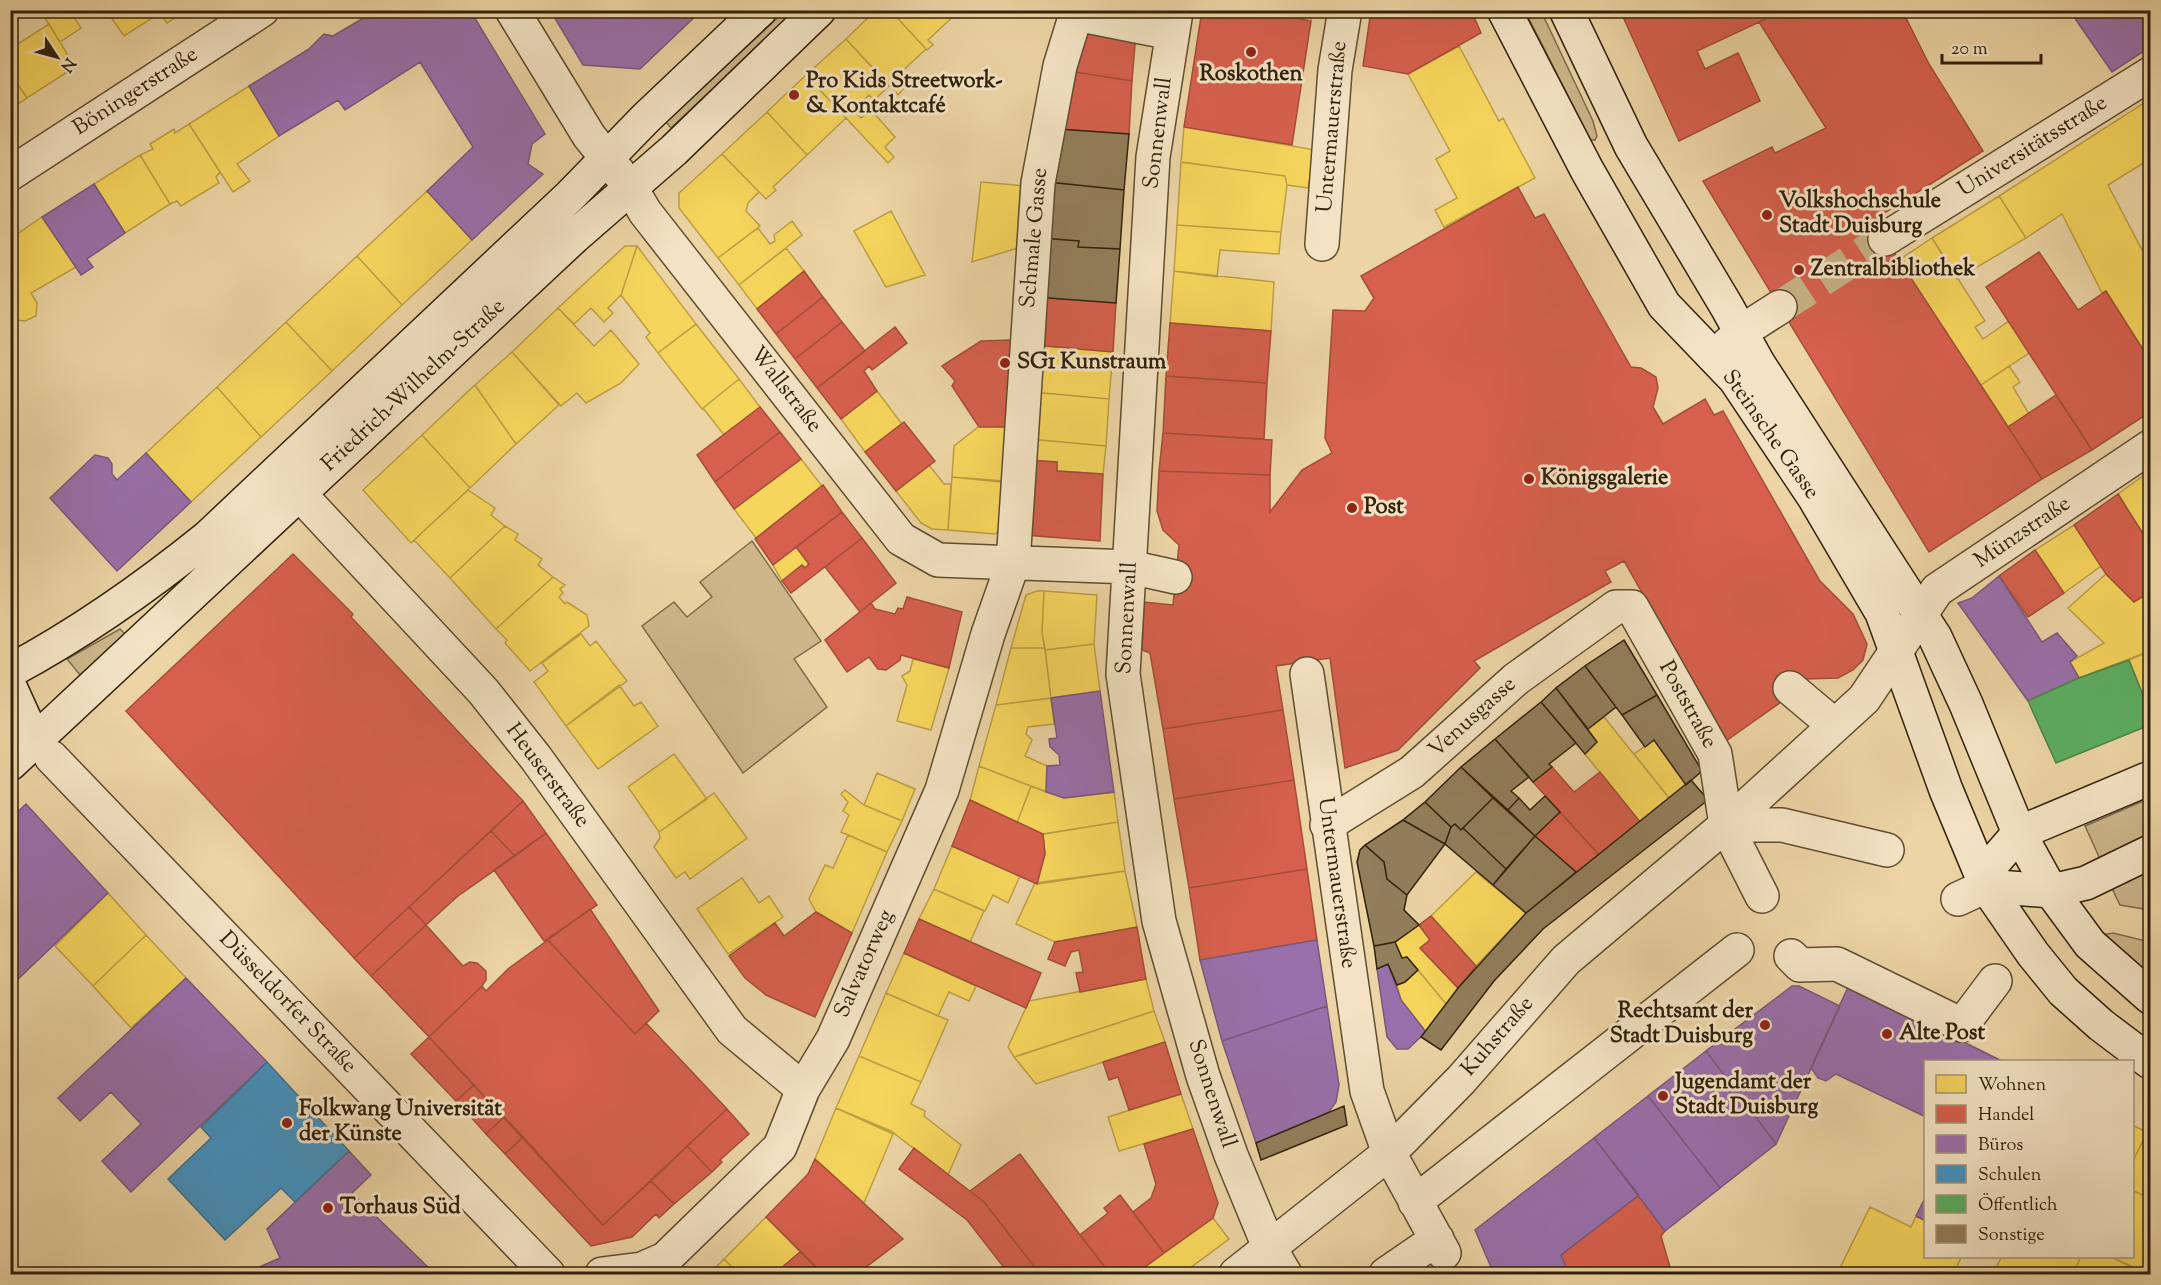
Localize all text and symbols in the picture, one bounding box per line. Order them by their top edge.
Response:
north arrow [27,27,87,87]
scale bar [1942,27,2041,65]
text: 20 m [1951,37,1988,63]
street label: Böningerstraße [67,40,205,144]
street label: Untermauerstraße [1310,40,1356,214]
marker: Roskothen [1244,45,1258,59]
text: N [54,52,80,76]
place label: Roskothen [1200,59,1302,91]
place label: Pro Kids Streetwork- & Kontaktcafé [806,66,1003,123]
street label: Sonnenwall [1136,75,1182,191]
marker: Pro Kids Streetwork- & Kontaktcafé [787,88,801,102]
street label: Universitätsstraße [1952,88,2114,206]
street label: Schmale Gasse [1013,166,1057,310]
place label: Volkshochschule Stadt Duisburg [1779,186,1941,243]
marker: Volkshochschule Stadt Duisburg [1760,208,1774,222]
place label: Zentralbibliothek [1811,254,1975,286]
marker: Zentralbibliothek [1792,263,1806,277]
street label: Friedrich-Wilhelm-Straße [315,292,513,480]
street label: Wallstraße [741,340,829,440]
place label: SG1 Kunstraum [1017,347,1167,379]
marker: SG1 Kunstraum [998,356,1012,370]
street label: Steinsche Gasse [1713,364,1827,506]
place label: Königsgalerie [1541,463,1668,495]
marker: Königsgalerie [1522,472,1536,486]
street label: Münzstraße [1968,489,2078,577]
place label: Post [1364,492,1404,524]
marker: Post [1345,501,1359,515]
street label: Sonnenwall [1109,561,1147,675]
street label: Poststraße [1650,655,1724,755]
street label: Venusgasse [1422,670,1524,766]
street label: Heuserstraße [497,717,597,835]
street label: Untermauerstraße [1308,795,1364,971]
street label: Salvatorweg [827,905,903,1023]
street label: Düsseldorfer Straße [210,925,364,1081]
street label: Kuhstraße [1454,990,1542,1084]
place label: Rechtsamt der Stadt Duisburg [1610,996,1754,1053]
marker: Rechtsamt der Stadt Duisburg [1758,1018,1772,1032]
place label: Alte Post [1899,1018,1985,1050]
marker: Alte Post [1880,1027,1894,1041]
street label: Sonnenwall [1178,1036,1244,1152]
legend [1924,1060,2134,1258]
place label: Jugendamt der Stadt Duisburg [1673,1067,1819,1124]
text: Wohnen [1978,1073,2046,1099]
marker: Jugendamt der Stadt Duisburg [1656,1089,1670,1103]
place label: Folkwang Universität der Künste [299,1094,502,1151]
text: Handel [1978,1103,2034,1129]
marker: Folkwang Universität der Künste [280,1116,294,1130]
text: Büros [1978,1133,2023,1159]
text: Schulen [1978,1163,2042,1189]
place label: Torhaus Süd [340,1192,461,1224]
text: Öffentlich [1978,1193,2058,1219]
marker: Torhaus Süd [321,1201,335,1215]
text: Sonstige [1978,1223,2045,1249]

